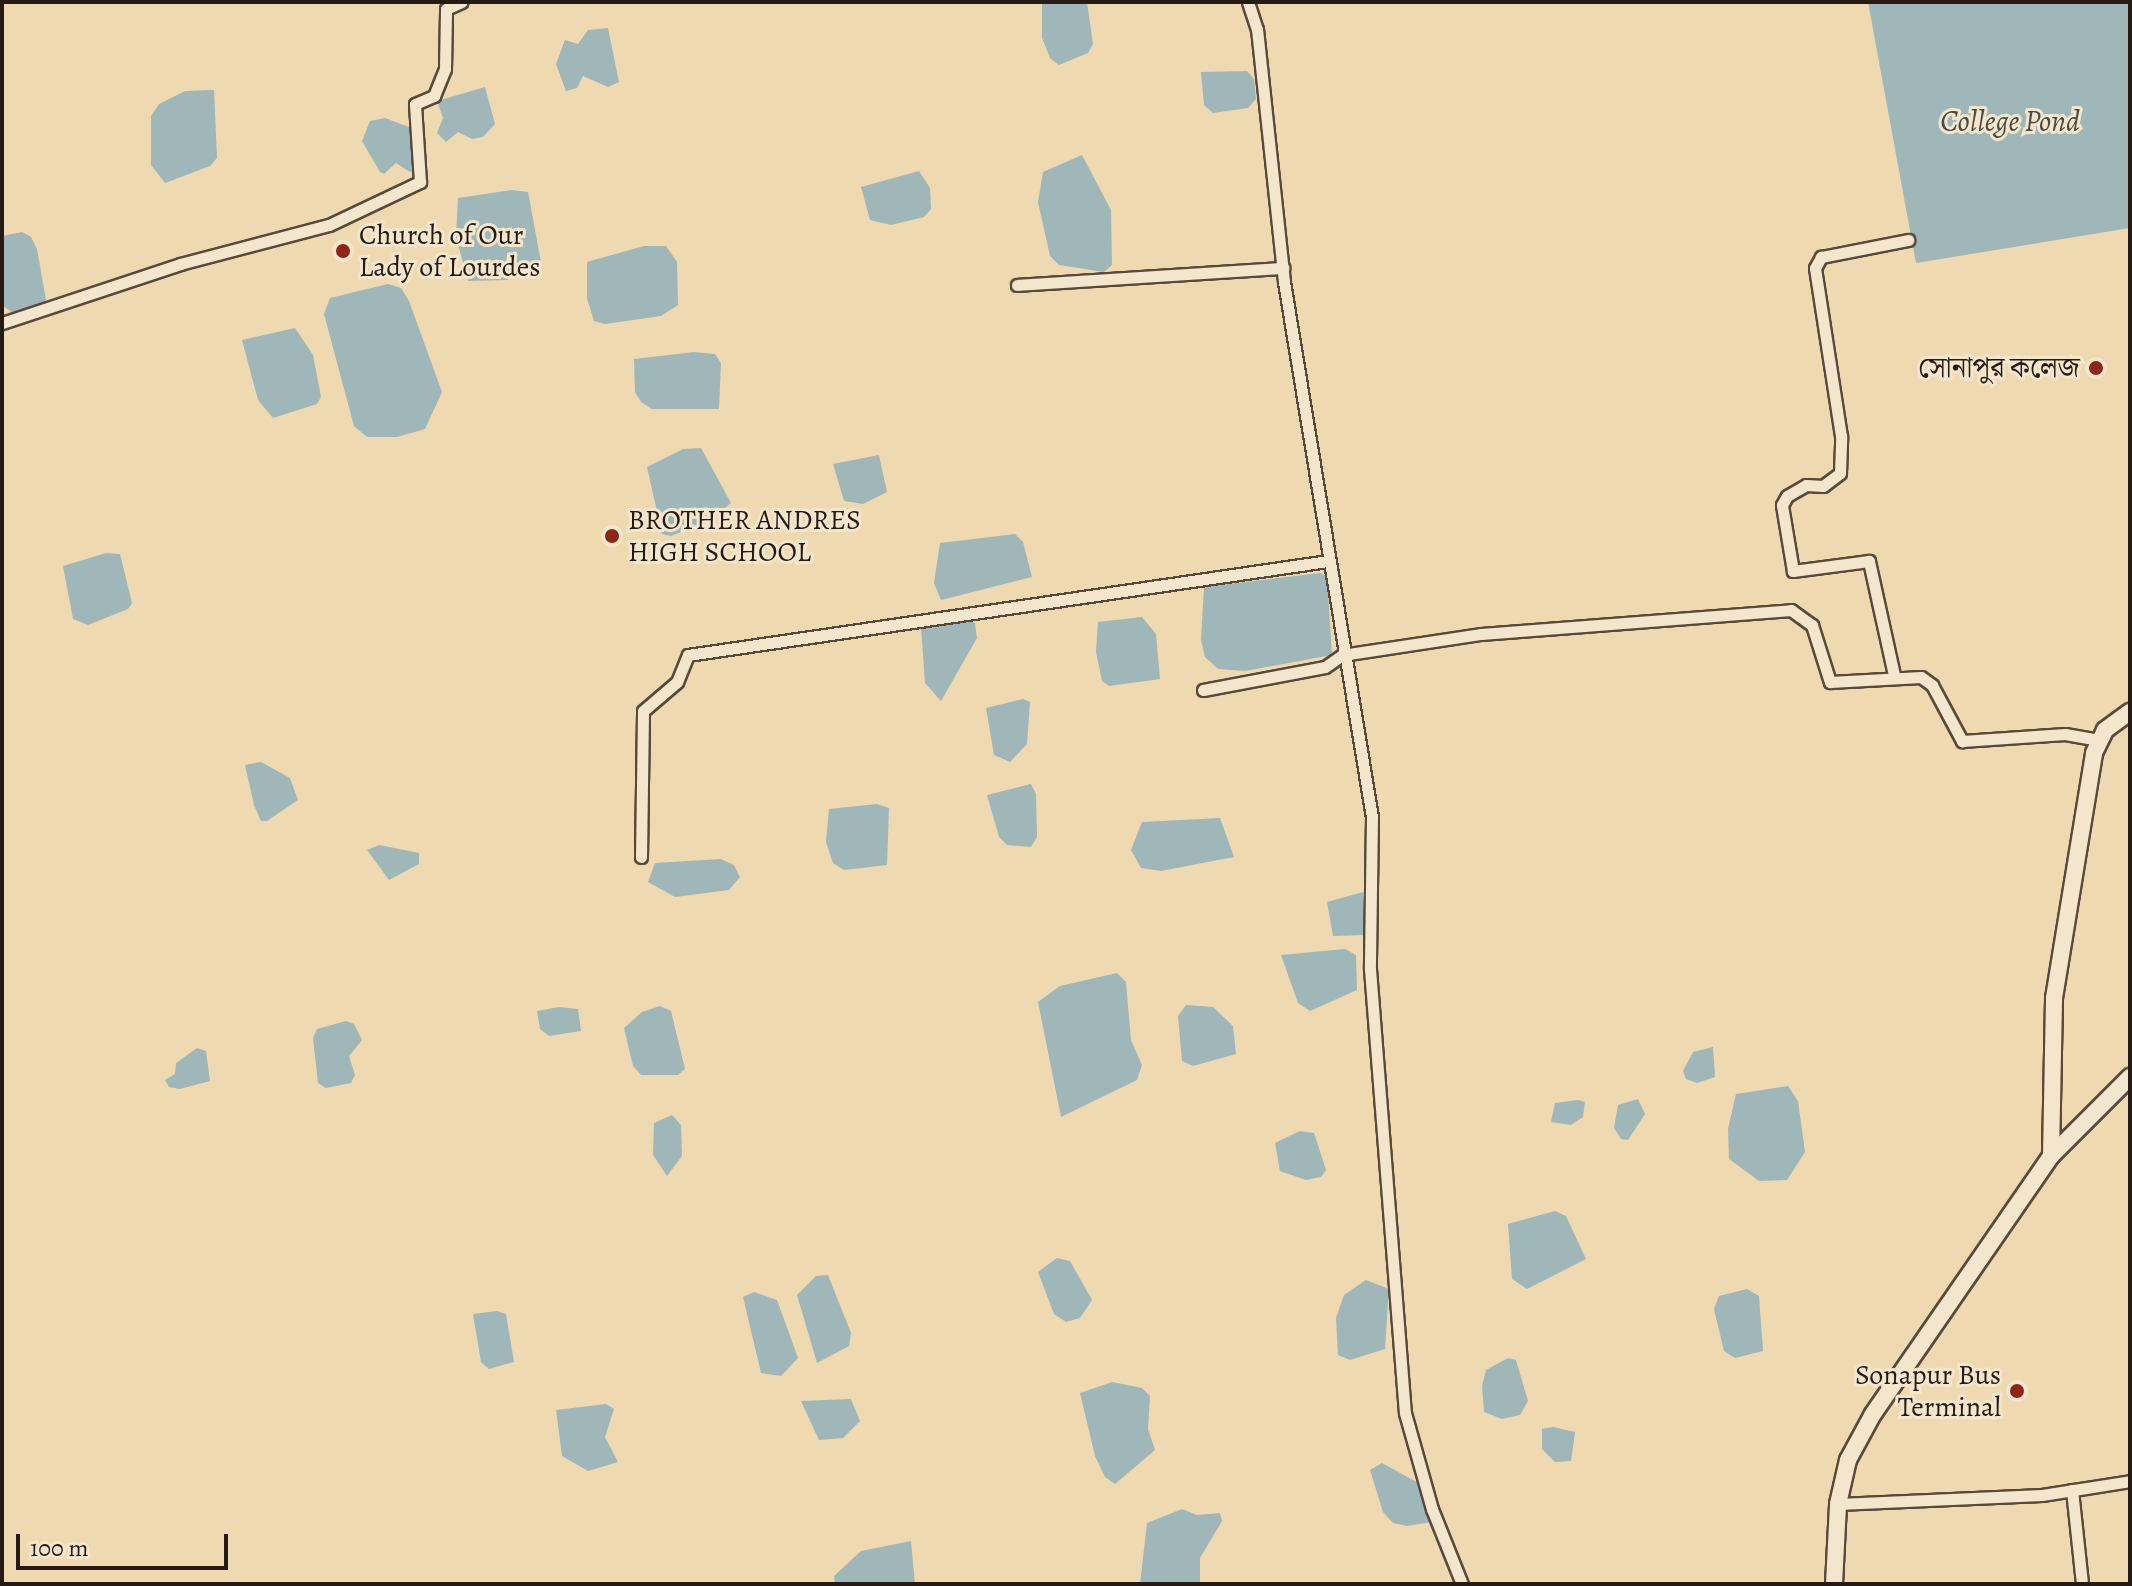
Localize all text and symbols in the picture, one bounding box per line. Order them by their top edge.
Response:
water label: College Pond [1940,103,2080,139]
place label: Church of Our Lady of Lourdes [359,218,541,284]
marker: Church of Our Lady of Lourdes [334,242,352,260]
place label: সোনাপুর কলেজ [1918,351,2080,385]
marker: সোনাপুর কলেজ [2087,359,2105,377]
place label: BROTHER ANDRES HIGH SCHOOL [628,503,861,569]
marker: BROTHER ANDRES HIGH SCHOOL [603,527,621,545]
place label: Sonapur Bus Terminal [1855,1358,2001,1424]
marker: Sonapur Bus Terminal [2008,1382,2026,1400]
scale bar [20,1518,232,1568]
text: 100 m [30,1532,89,1564]

